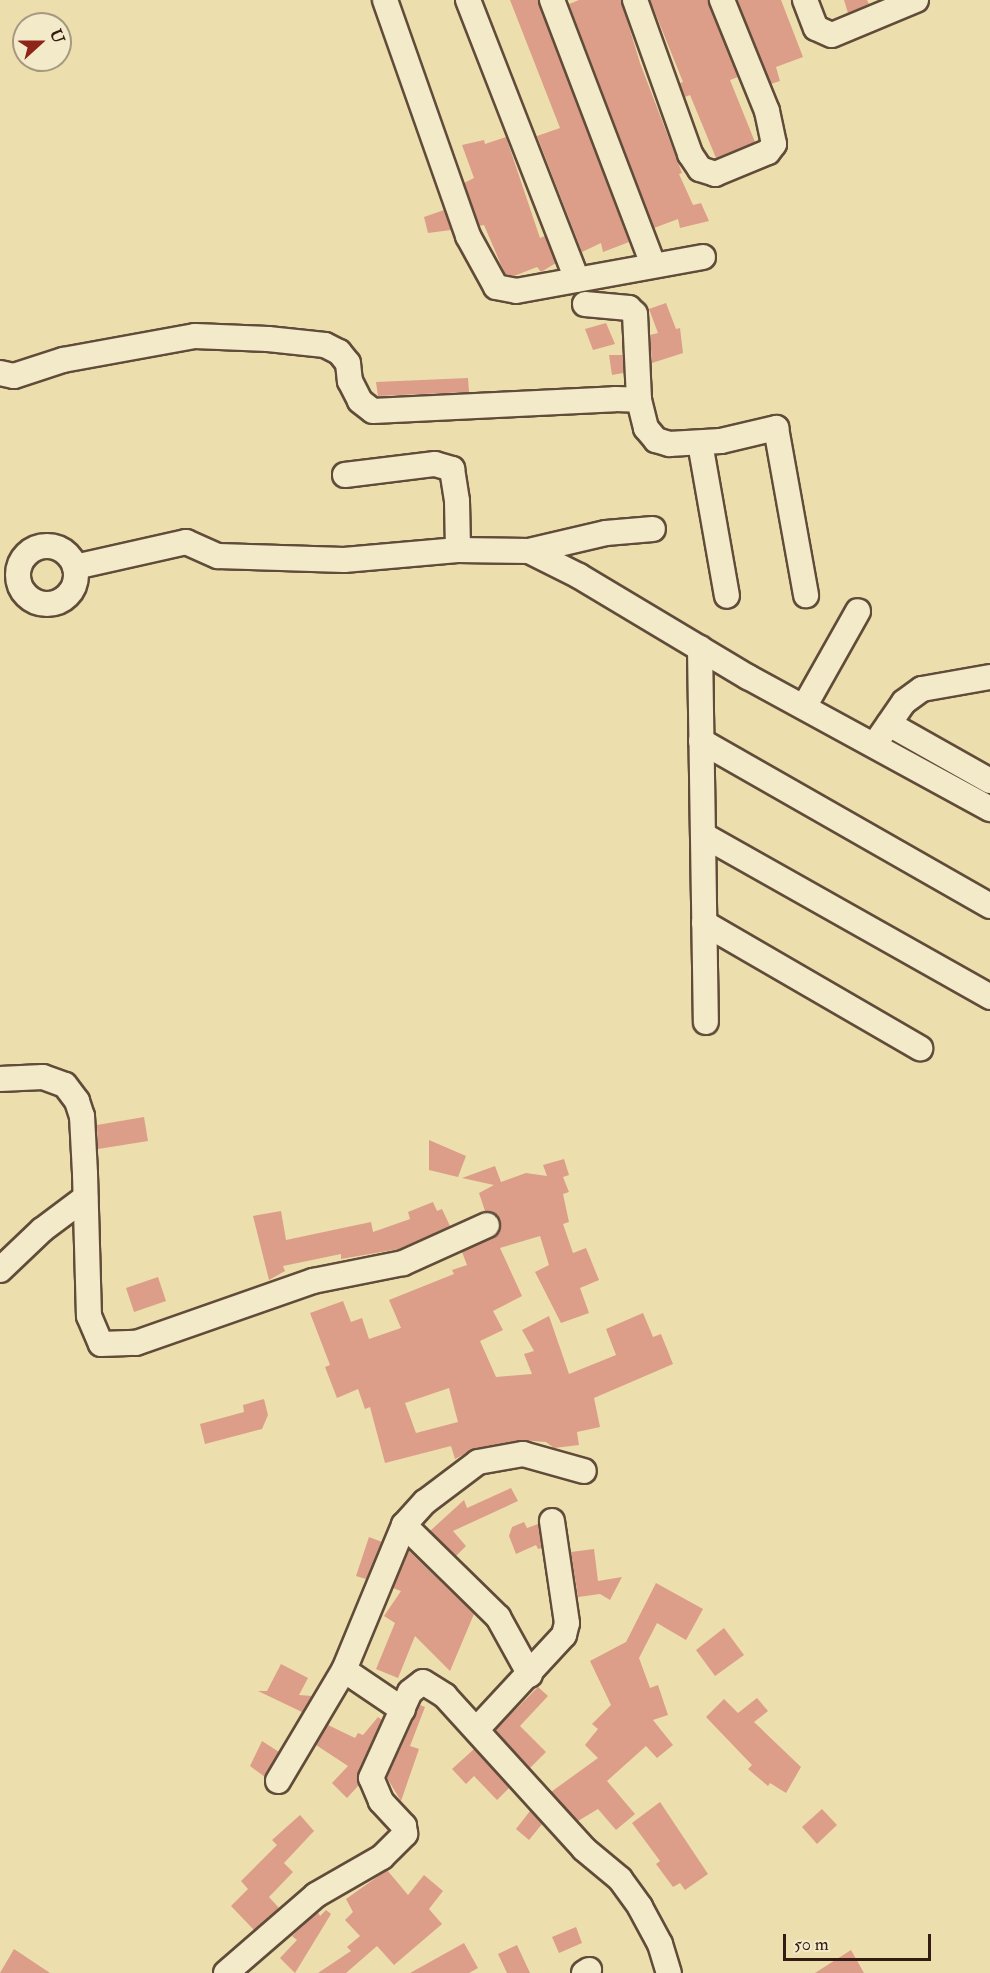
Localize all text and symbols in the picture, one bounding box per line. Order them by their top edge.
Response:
north arrow [12,12,72,72]
text: U [45,26,69,46]
scale bar [786,1922,934,1960]
text: 50 m [794,1933,829,1956]

